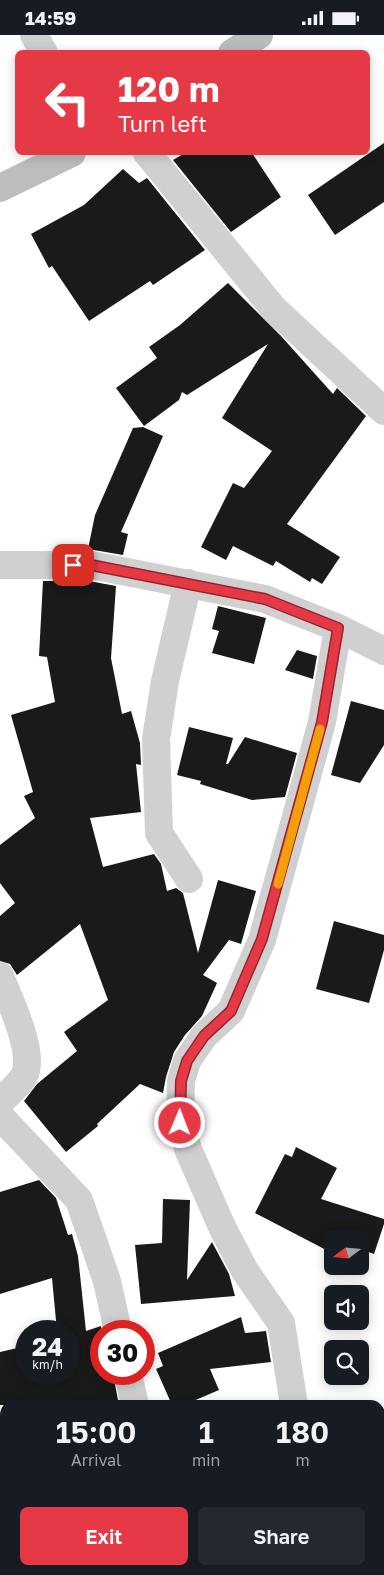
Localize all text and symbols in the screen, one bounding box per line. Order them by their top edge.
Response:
text: 14:59 [25,6,76,29]
text: 120 m [118,68,220,110]
icon: left [35,70,100,135]
text: Turn left [118,110,207,137]
pin [52,544,94,586]
icon: arrive [59,551,87,579]
position arrow [153,1096,205,1148]
north arrow [324,1230,369,1275]
map controls [324,1230,369,1385]
button: sound [324,1285,369,1330]
speed limit sign: 30 [90,1320,155,1385]
text: 24 [32,1331,63,1362]
button: search [324,1340,369,1385]
text: km/h [32,1357,63,1372]
text: 15:00 [56,1414,136,1450]
text: 1 [199,1414,214,1450]
text: 180 [276,1414,329,1450]
text: Arrival [71,1450,121,1470]
text: min [192,1450,220,1470]
text: m [296,1450,310,1470]
button: Exit [20,1507,188,1565]
button: Share [198,1507,365,1565]

